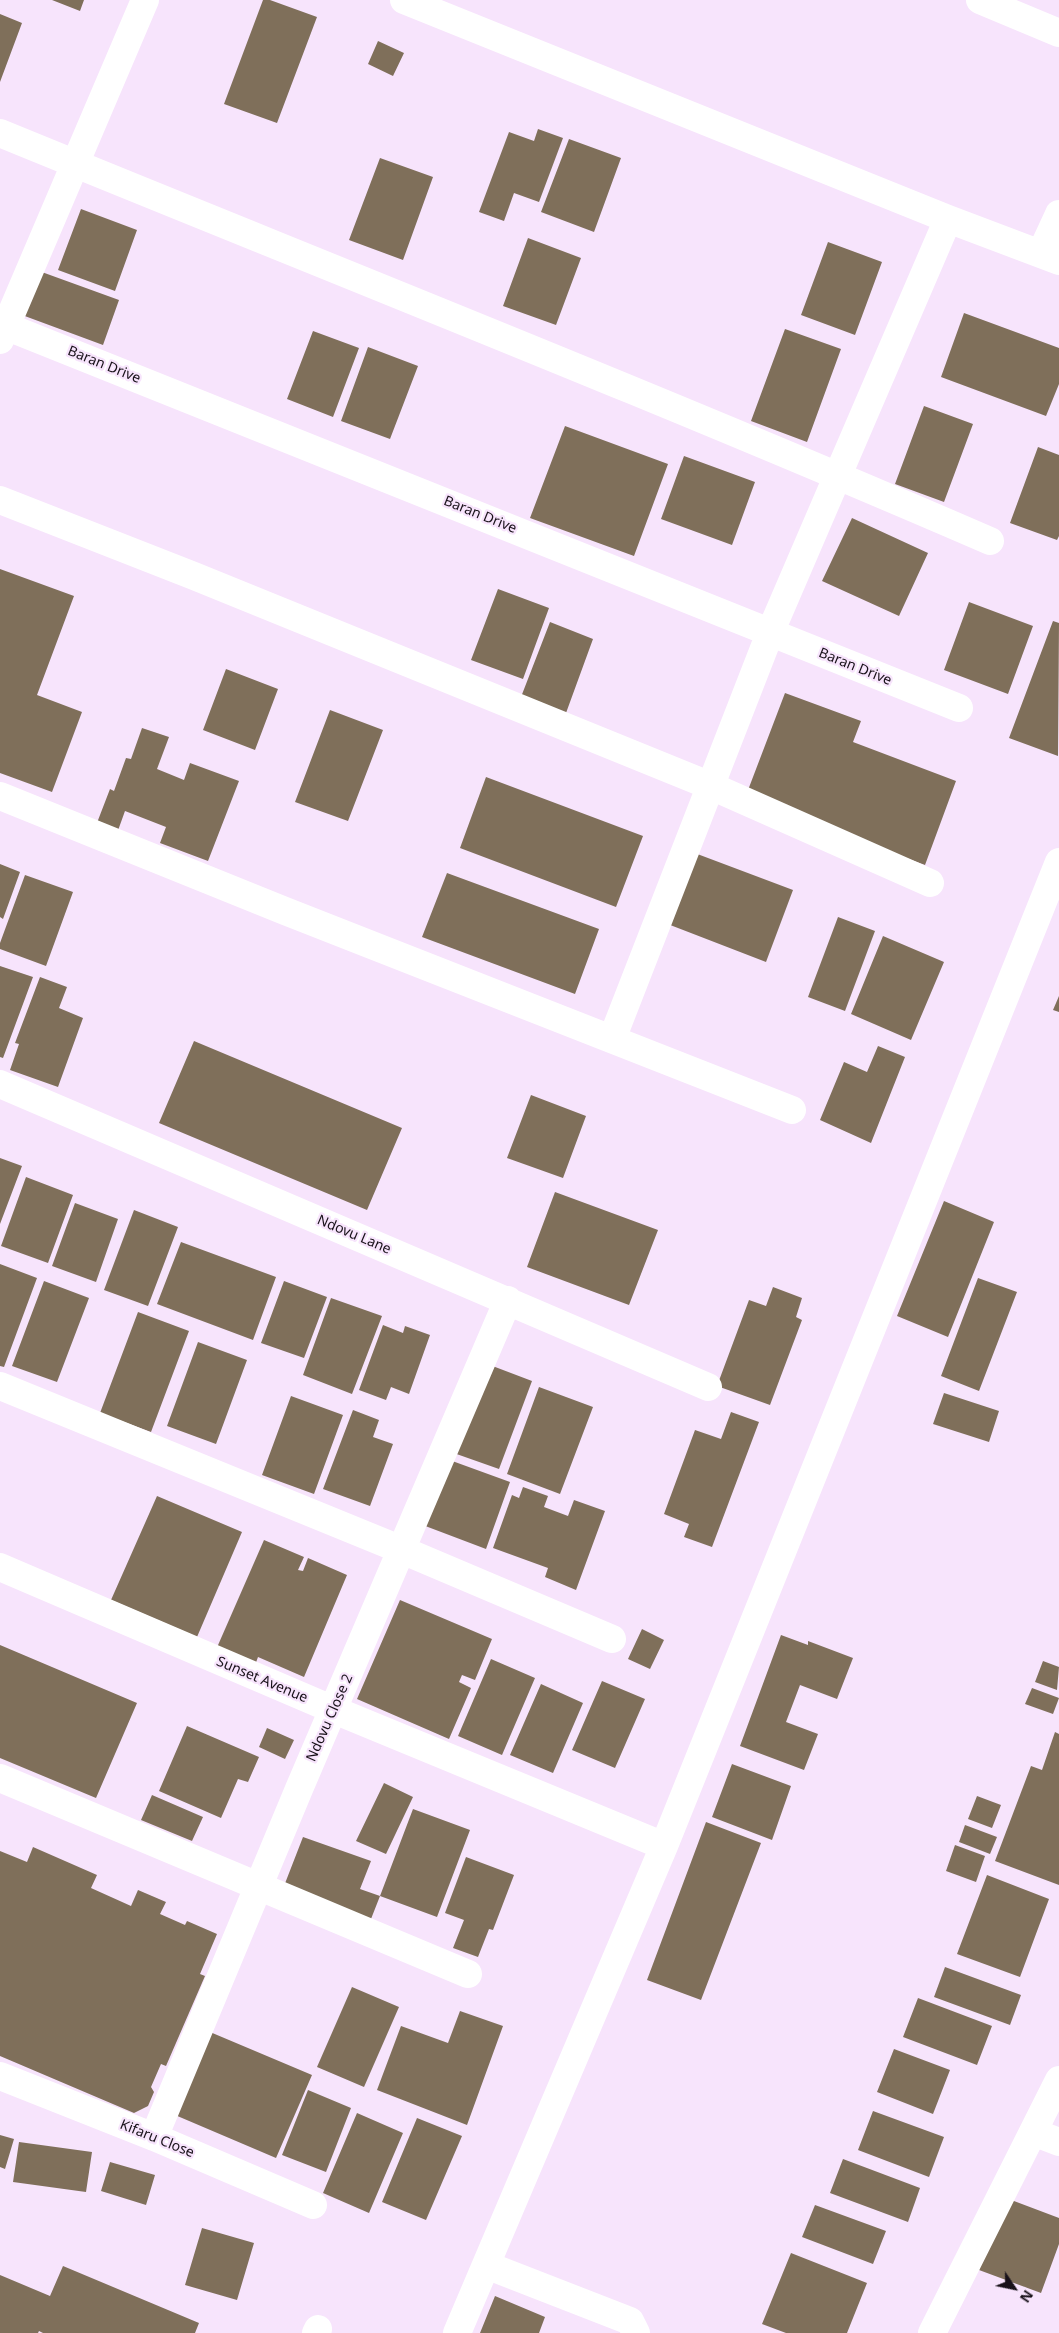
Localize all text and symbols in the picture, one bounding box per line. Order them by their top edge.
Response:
street label: Baran Drive [65,343,143,387]
street label: Baran Drive [441,493,519,537]
street label: Baran Drive [816,645,894,689]
street label: Ndovu Lane [315,1212,393,1258]
street label: Sunset Avenue [214,1653,310,1707]
street label: Ndovu Close 2 [303,1672,357,1764]
street label: Kifaru Close [117,2116,197,2162]
north arrow [989,2263,1039,2313]
text: N [1016,2287,1038,2307]

